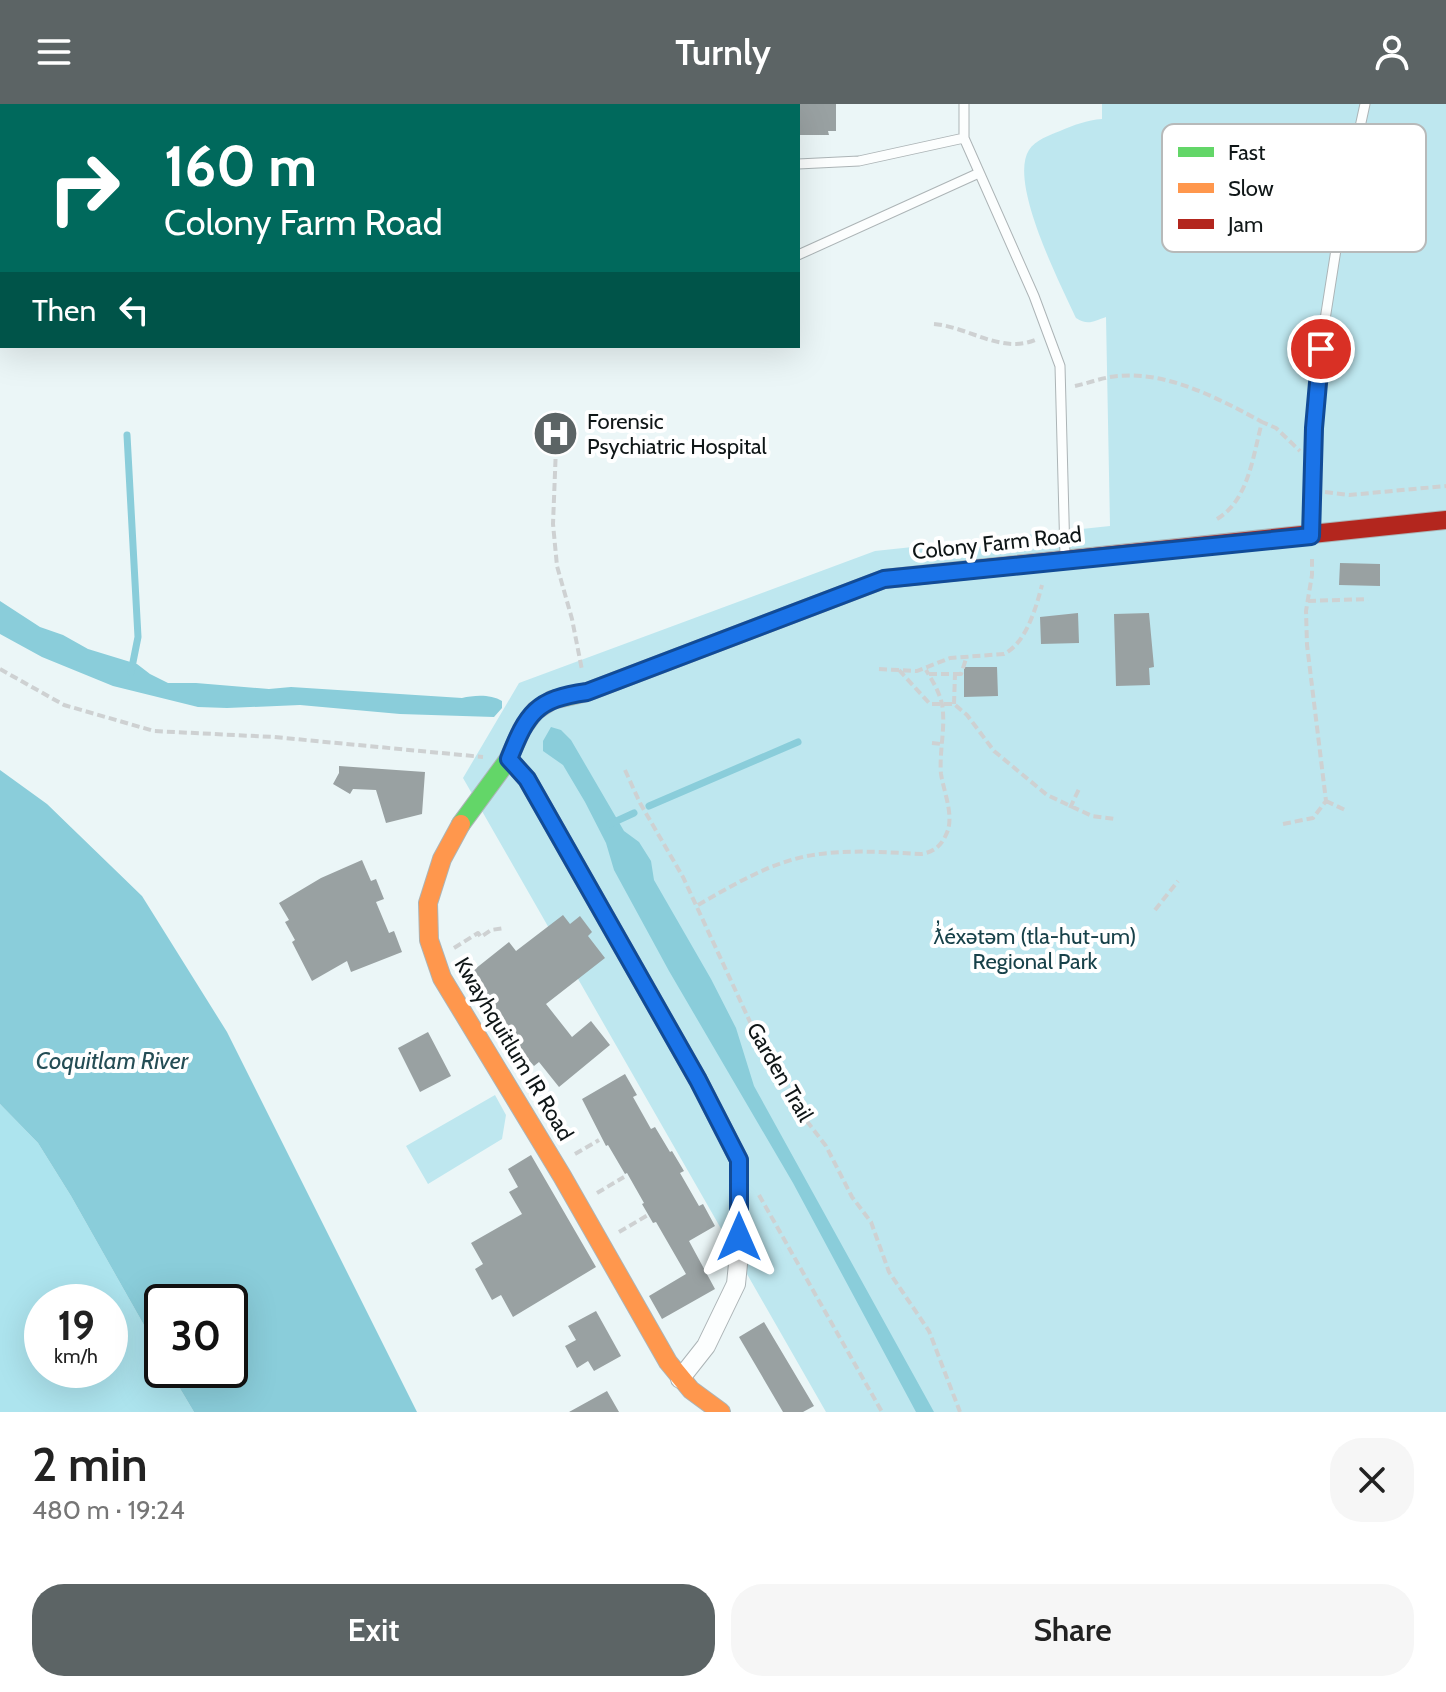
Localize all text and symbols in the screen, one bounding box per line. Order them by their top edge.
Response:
icon: menu [32,30,76,74]
text: Turnly [675,30,771,74]
icon: person [1370,30,1414,74]
legend [1162,124,1426,252]
text: 160 m [164,132,317,200]
icon: right [32,136,136,240]
text: Fast [1228,139,1266,166]
text: Slow [1228,175,1274,202]
text: Colony Farm Road [164,200,443,244]
text: Jam [1227,211,1263,238]
icon: left [112,288,156,332]
text: Then [32,292,96,329]
pin [1287,315,1355,383]
icon: arrive [1299,327,1343,371]
place label: Forensic Psychiatric Hospital [587,408,768,460]
hospital icon: Forensic Psychiatric Hospital [532,410,580,458]
street label: Colony Farm Road [911,521,1083,565]
park label: ƛ̓éxətəm (tla-hut-um) Regional Park [934,920,1136,975]
street label: Kwayhquitlum IR Road [449,953,579,1145]
street label: Garden Trail [741,1018,820,1127]
water label: Coquitlam River [36,1046,190,1075]
position arrow [697,1195,781,1279]
speed limit sign: 30 [144,1284,248,1388]
text: 19 [57,1301,95,1350]
text: km/h [54,1344,98,1368]
text: 2 min [32,1435,148,1493]
button: close [1330,1438,1414,1522]
text: 480 m · 19:24 [32,1494,185,1526]
button: Exit [32,1584,715,1676]
button: Share [731,1584,1414,1676]

